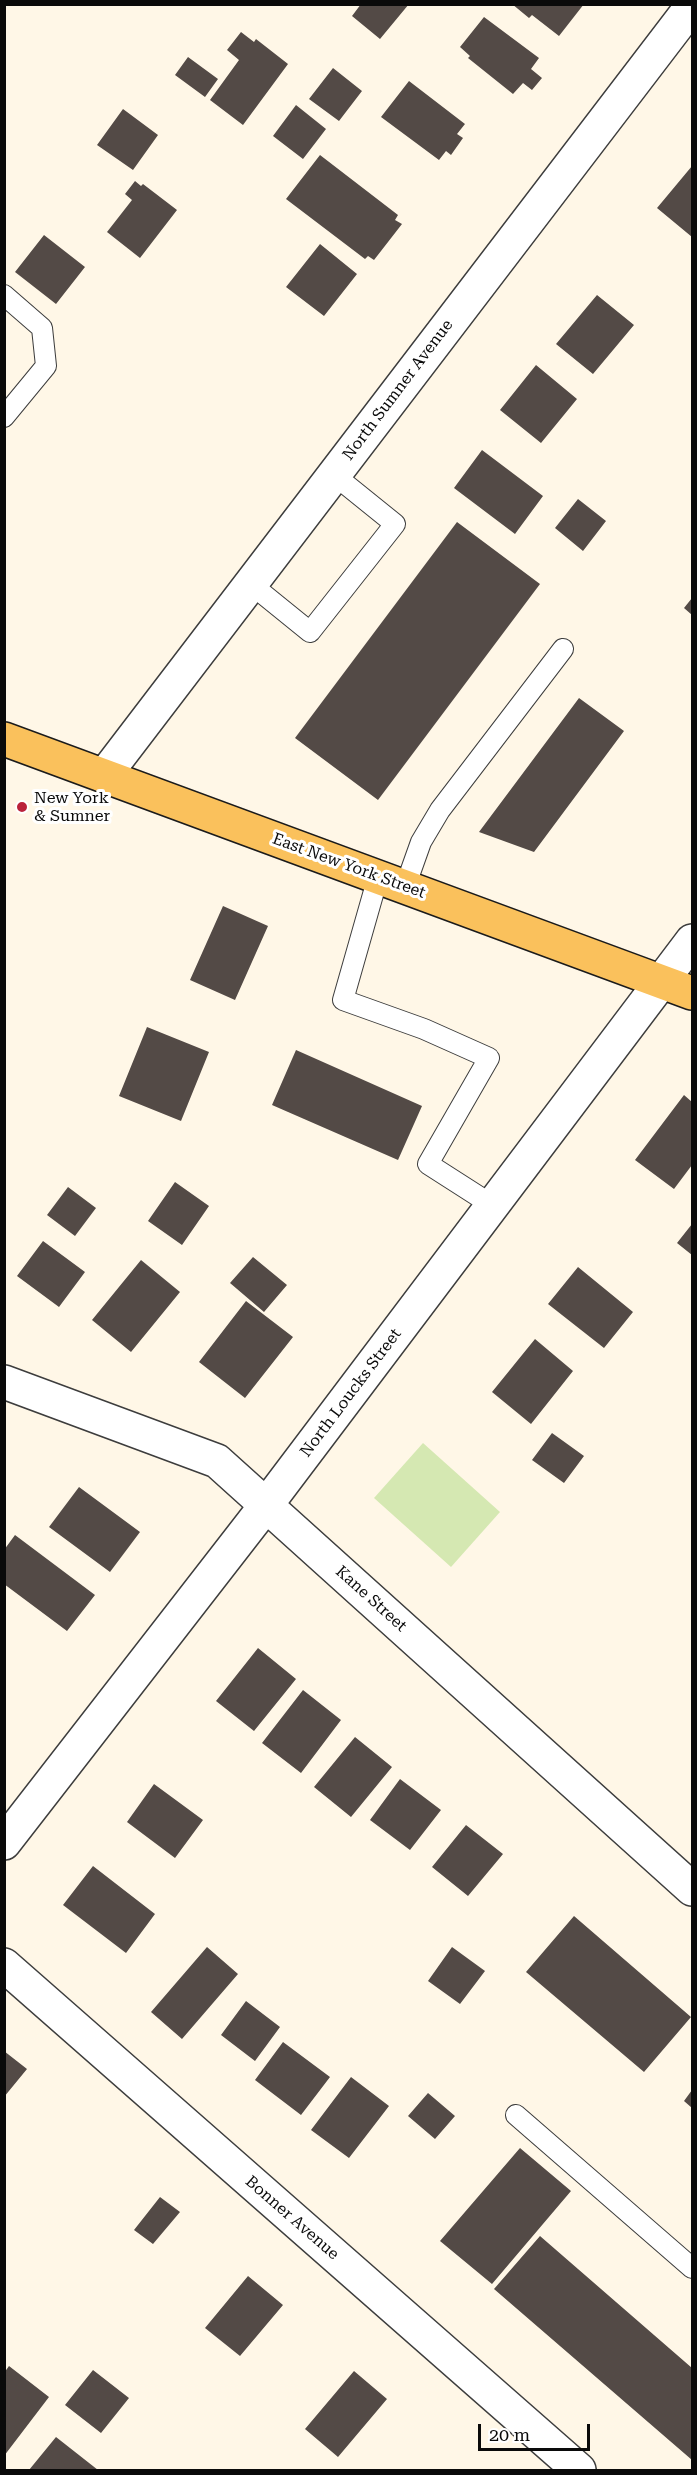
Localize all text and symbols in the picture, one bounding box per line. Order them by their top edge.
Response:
street label: North Sumner Avenue [339,316,457,464]
place label: New York & Sumner [34,788,110,826]
marker: New York & Sumner [15,800,29,814]
street label: East New York Street [270,829,428,903]
street label: North Loucks Street [296,1325,406,1461]
street label: Kane Street [331,1562,411,1636]
street label: Bonner Avenue [241,2172,343,2264]
scale bar [481,2412,594,2450]
text: 20 m [489,2424,530,2445]

